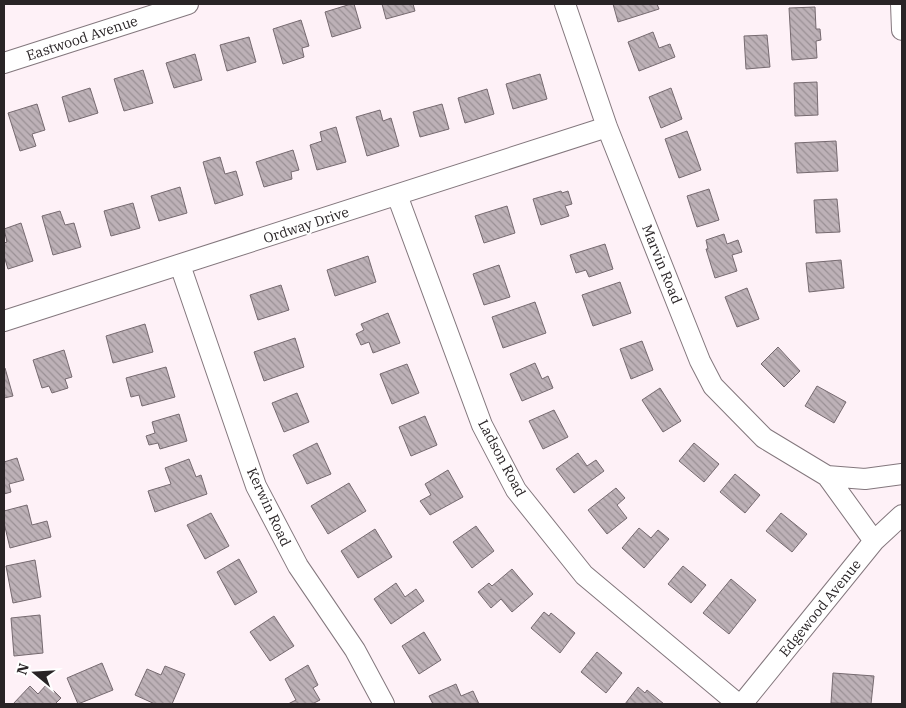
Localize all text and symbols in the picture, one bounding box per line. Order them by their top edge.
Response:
street label: Eastwood Avenue [24,11,140,65]
street label: Ordway Drive [261,203,351,247]
street label: Marvin Road [638,222,686,307]
street label: Ladson Road [474,416,530,500]
street label: Kerwin Road [243,465,295,550]
street label: Edgewood Avenue [775,556,865,660]
north arrow [10,648,60,698]
text: N [12,661,33,677]

